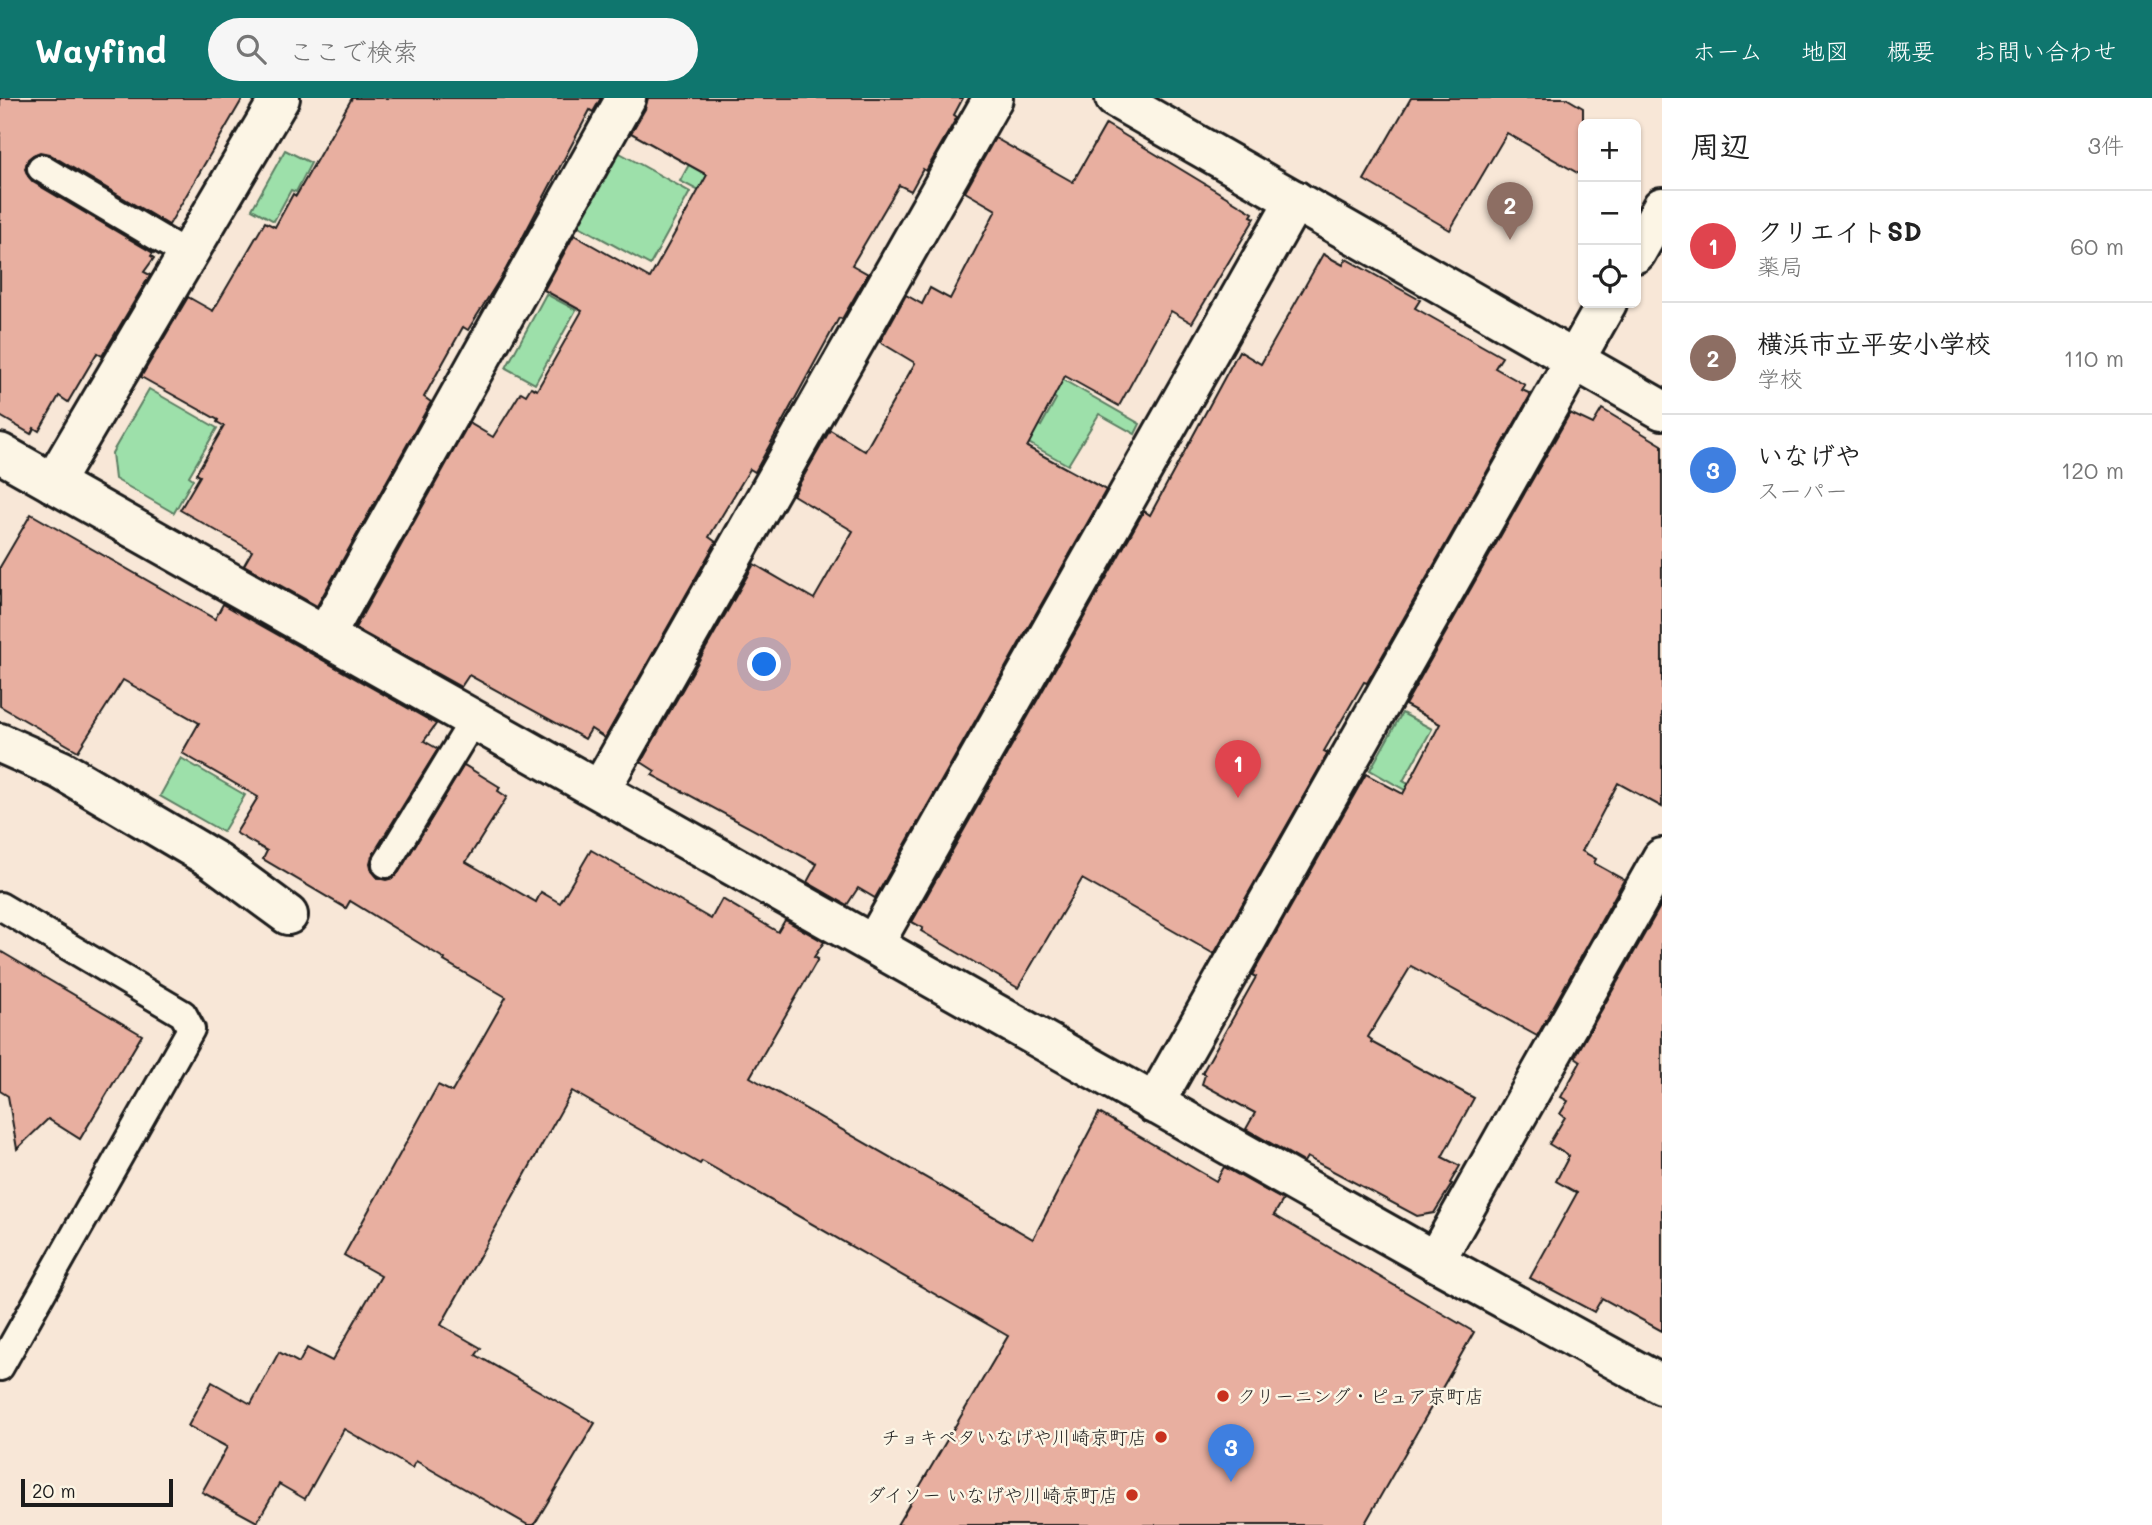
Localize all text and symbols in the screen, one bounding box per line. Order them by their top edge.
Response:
search box [208,18,698,81]
text: Wayfind [35,28,166,71]
icon: search [232,30,270,68]
text: ここで検索 [288,34,418,68]
text: ホーム [1692,35,1763,66]
text: 地図 [1801,35,1849,66]
text: 概要 [1887,35,1935,66]
text: お問い合わせ [1973,35,2117,66]
map controls [1578,119,1641,308]
button: + [1578,119,1641,182]
text: 周辺 [1690,125,1750,165]
text: 3件 [2088,130,2124,160]
pin: 2 [1487,182,1533,240]
button: − [1578,182,1641,245]
text: クリエイトSD [1757,214,1922,248]
text: 1 [1708,231,1718,261]
text: 60 m [2070,231,2124,261]
button: locate [1578,245,1641,308]
text: 薬局 [1757,251,1803,281]
text: 横浜市立平安小学校 [1757,326,1991,360]
text: 2 [1707,343,1719,373]
text: 110 m [2064,343,2124,373]
text: 学校 [1757,363,1803,393]
text: いなげや [1757,438,1861,472]
text: 3 [1706,455,1720,485]
text: 120 m [2061,455,2124,485]
text: スーパー [1757,475,1848,505]
your location [747,647,781,681]
pin: 1 [1215,740,1261,798]
place label: クリーニング・ピュア京町店 [1237,1383,1484,1408]
marker: クリーニング・ピュア京町店 [1215,1388,1231,1404]
place label: チョキペタいなげや川崎京町店 [881,1424,1147,1449]
pin: 3 [1208,1424,1254,1482]
marker: チョキペタいなげや川崎京町店 [1153,1429,1169,1445]
scale bar [21,1476,173,1508]
text: 20 m [32,1478,76,1503]
place label: ダイソー いなげや川崎京町店 [867,1482,1118,1507]
marker: ダイソー いなげや川崎京町店 [1124,1487,1140,1503]

